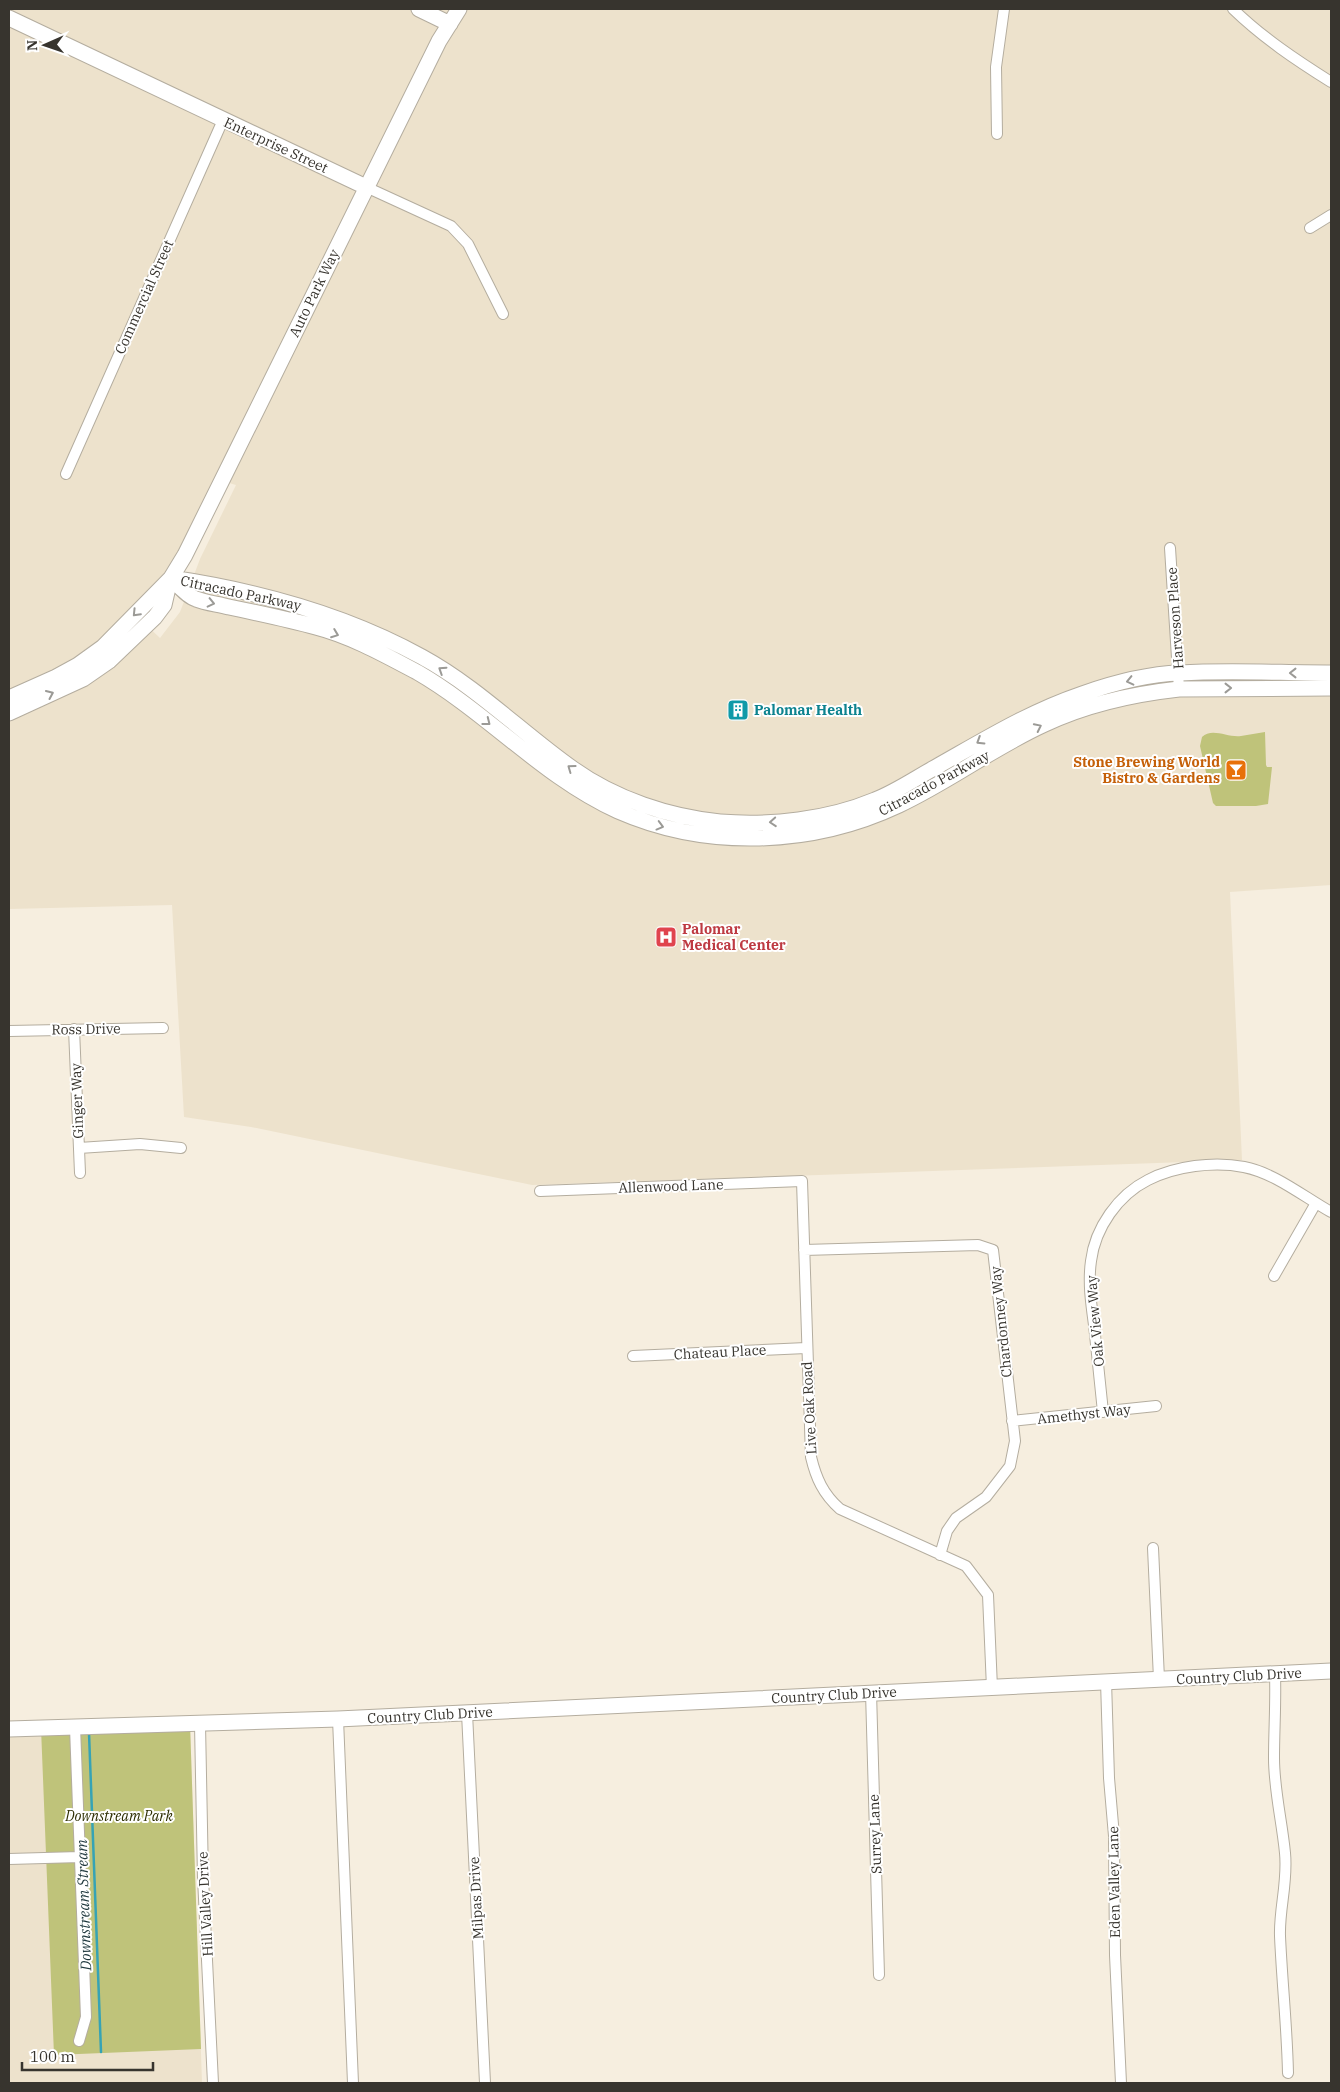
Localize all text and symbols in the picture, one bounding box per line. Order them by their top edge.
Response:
north arrow [20,20,70,70]
text: N [23,40,41,51]
street label: Enterprise Street [221,113,331,177]
street label: Commercial Street [111,237,177,357]
street label: Auto Park Way [285,246,343,340]
street label: Harveson Place [1162,566,1188,670]
street label: Citracado Parkway [179,571,304,615]
one-way arrow [207,597,215,608]
one-way arrow [133,607,142,616]
one-way arrow [330,628,339,638]
one-way arrow [438,666,447,676]
one-way arrow [1289,668,1296,678]
one-way arrow [1126,675,1135,686]
one-way arrow [1224,683,1232,693]
one-way arrow [45,690,54,701]
building icon: Palomar Health [726,698,750,722]
place label: Palomar Health [754,701,862,719]
one-way arrow [481,716,490,724]
one-way arrow [1033,723,1042,733]
one-way arrow [977,735,986,745]
street label: Citracado Parkway [875,746,993,820]
place label: Stone Brewing World Bistro & Gardens [1073,753,1220,787]
bar icon: Stone Brewing World Bistro & Gardens [1224,758,1248,782]
one-way arrow [568,765,577,774]
one-way arrow [768,817,776,828]
one-way arrow [656,820,664,830]
place label: Palomar Medical Center [682,920,786,954]
hospital icon: Palomar Medical Center [654,925,678,949]
street label: Ross Drive [51,1019,121,1039]
street label: Ginger Way [67,1062,87,1139]
street label: Allenwood Lane [618,1175,724,1197]
street label: Chardonney Way [986,1265,1016,1379]
street label: Oak View Way [1082,1274,1108,1368]
street label: Chateau Place [673,1341,767,1363]
street label: Live Oak Road [798,1360,820,1455]
street label: Amethyst Way [1036,1400,1132,1428]
street label: Country Club Drive [1176,1664,1302,1688]
street label: Country Club Drive [771,1683,897,1707]
street label: Country Club Drive [367,1703,493,1727]
street label: Surrey Lane [865,1794,885,1874]
park label: Downstream Park [64,1807,173,1825]
street label: Eden Valley Lane [1104,1826,1124,1938]
water label: Downstream Stream [72,1839,95,1972]
street label: Hill Valley Drive [193,1851,217,1957]
street label: Milpas Drive [465,1856,487,1940]
scale bar [22,2040,154,2072]
text: 100 m [30,2047,75,2066]

